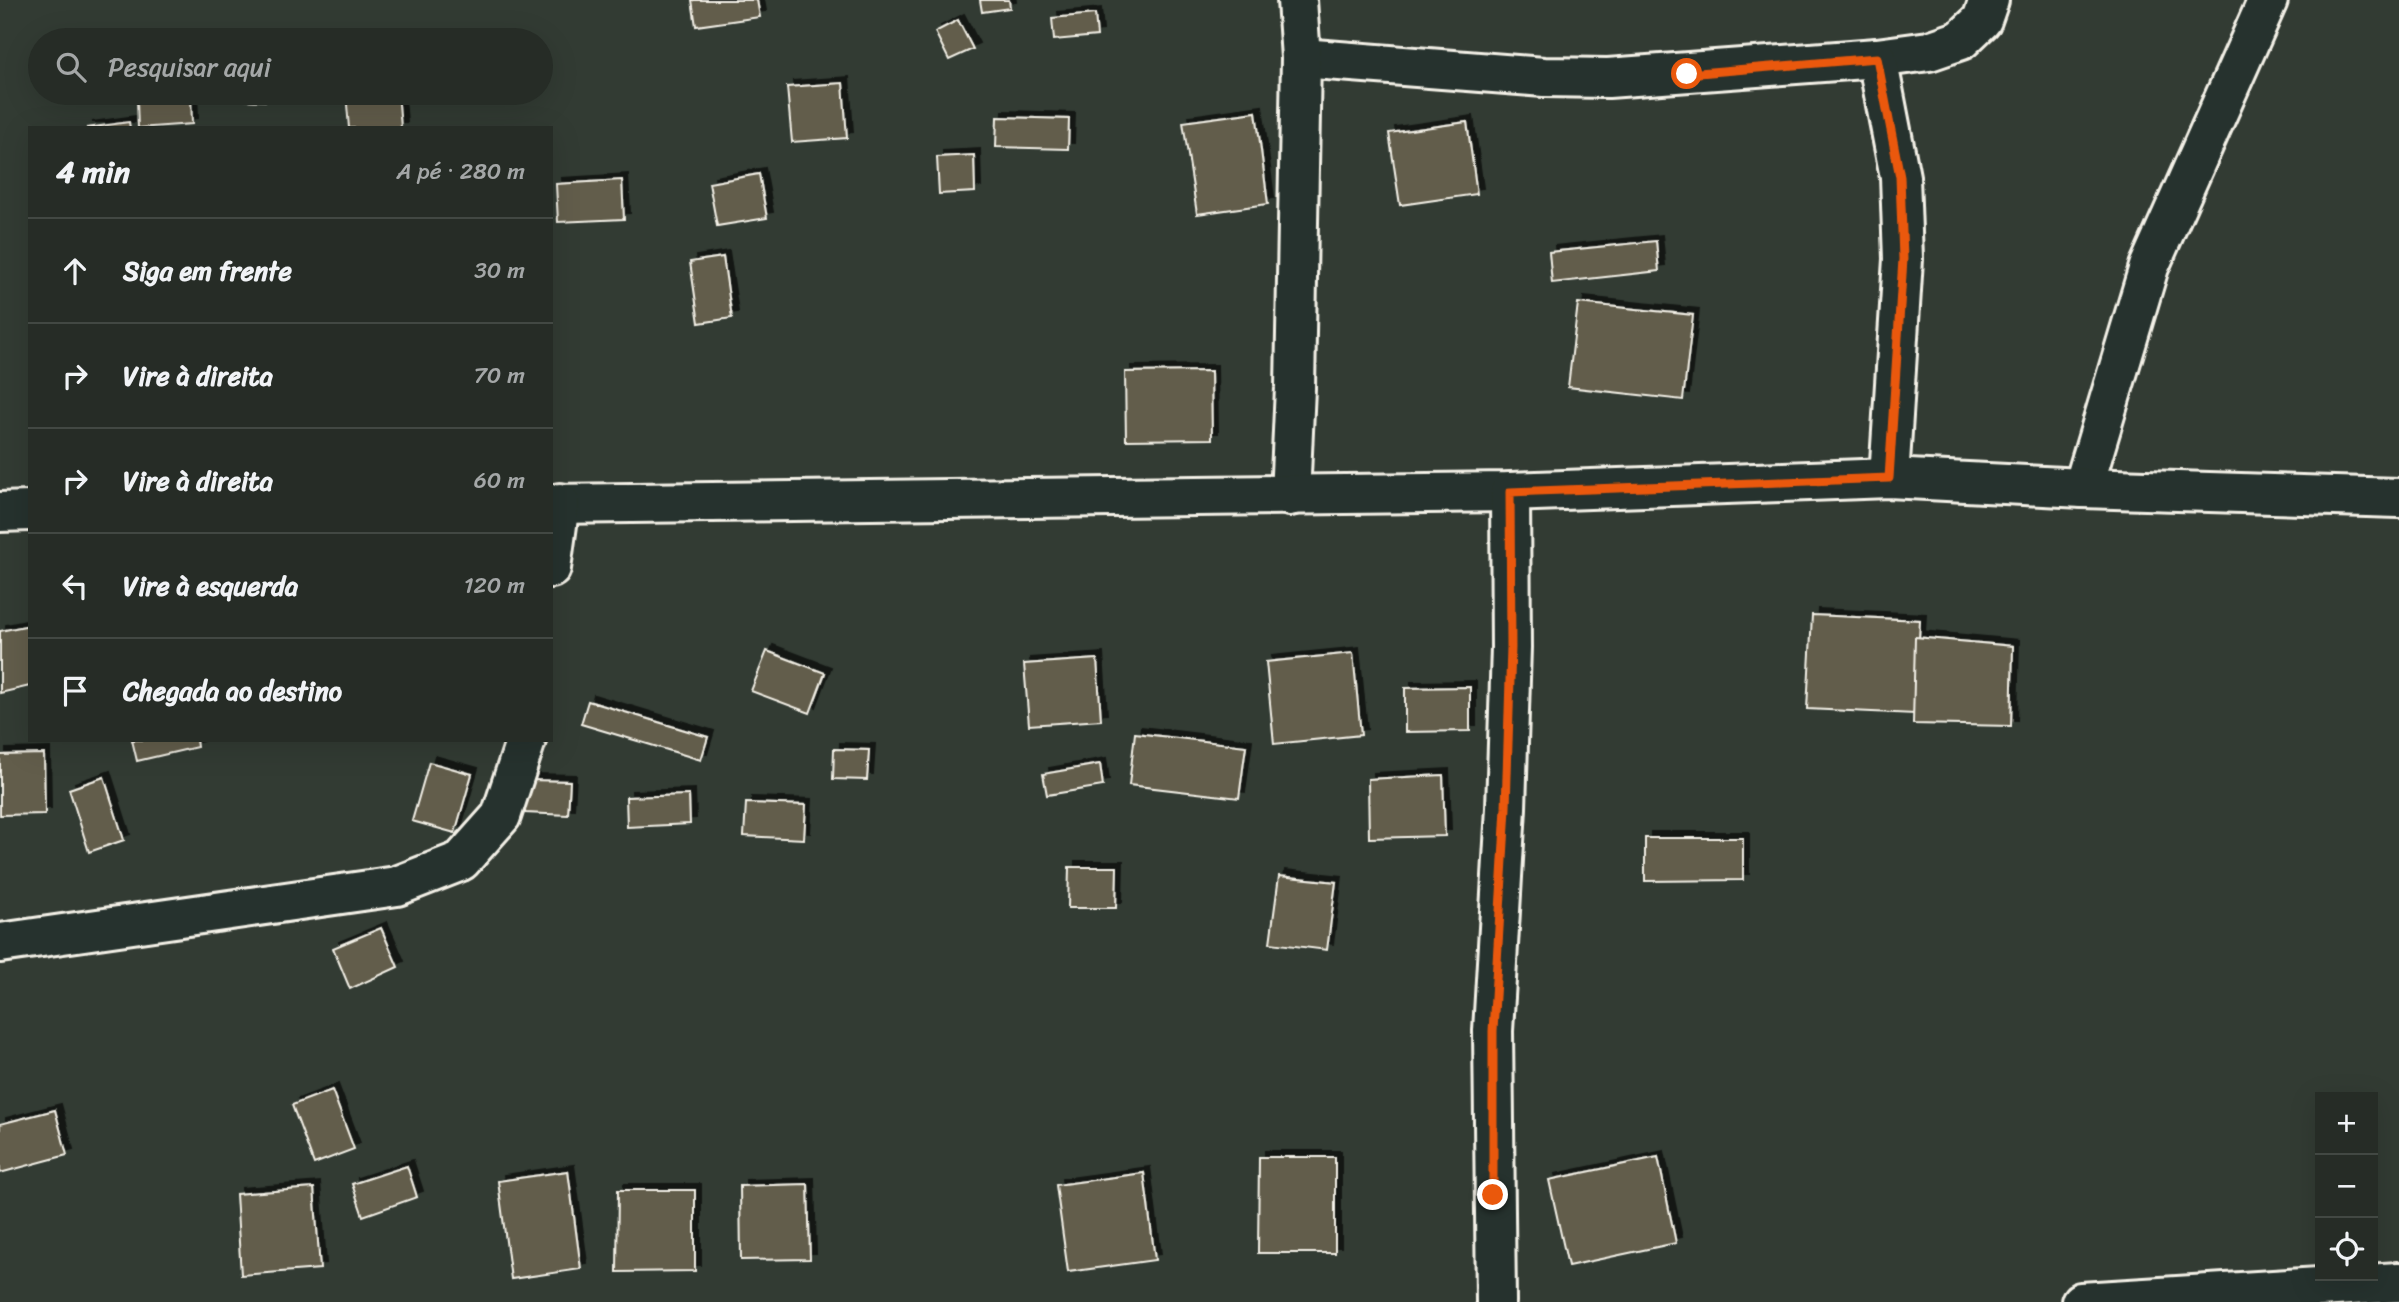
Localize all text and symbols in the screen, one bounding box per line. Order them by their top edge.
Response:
search box [28,28,553,105]
text: Pesquisar aqui [108,44,271,90]
icon: search [52,48,90,86]
route start [1671,58,1702,89]
text: 4 min [56,145,130,199]
text: A pé · 280 m [397,151,525,192]
text: Siga em frente [123,248,292,294]
text: 30 m [474,250,525,291]
icon: ahead [56,252,94,290]
text: Vire à direita [123,353,273,399]
text: 70 m [474,355,525,396]
icon: right [56,357,94,395]
text: Vire à direita [123,458,273,504]
text: 60 m [474,460,525,501]
icon: right [56,462,94,500]
text: Vire à esquerda [123,563,298,609]
text: 120 m [464,565,525,606]
icon: left [56,567,94,605]
text: Chegada ao destino [123,668,342,714]
icon: arrive [56,672,94,710]
map controls [2315,1092,2378,1281]
button: + [2315,1092,2378,1155]
button: − [2315,1155,2378,1218]
route end [1477,1179,1508,1210]
button: locate [2315,1218,2378,1281]

